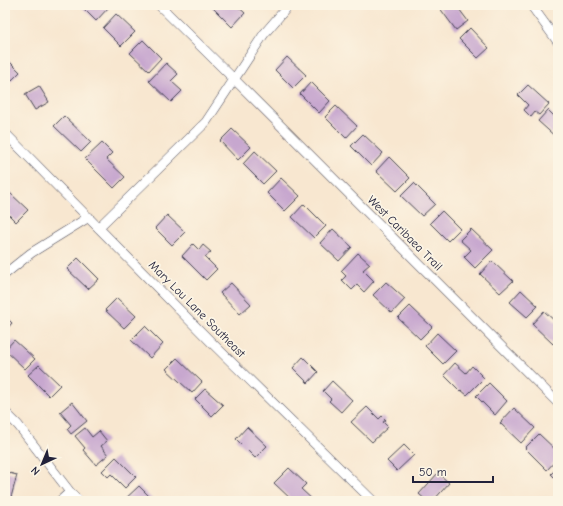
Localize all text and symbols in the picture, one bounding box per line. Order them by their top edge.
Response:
street label: West Caribaea Trail [365,193,445,273]
street label: Mary Lou Lane Southeast [146,258,249,361]
north arrow [22,444,62,484]
scale bar [413,458,493,484]
text: N [28,464,43,478]
text: 50 m [419,465,447,479]

